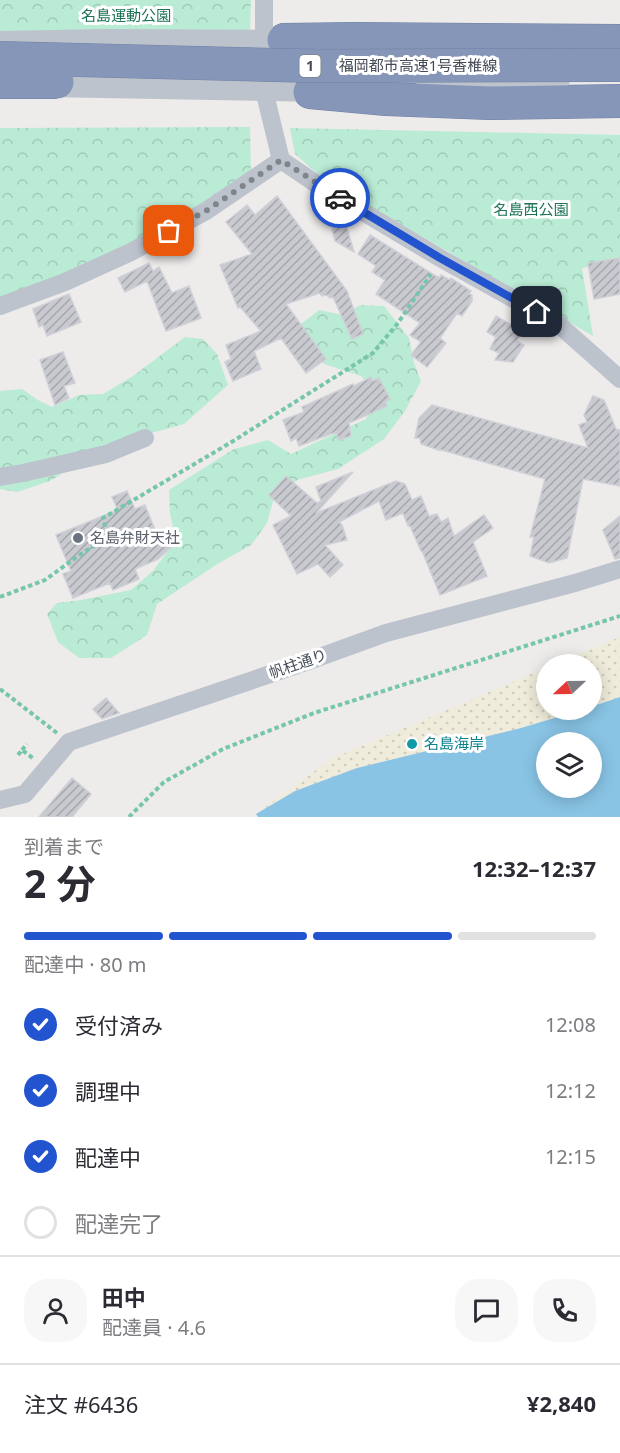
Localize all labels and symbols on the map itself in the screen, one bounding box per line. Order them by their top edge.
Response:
park label: 名島運動公園 [81,5,171,25]
road number: 1 [300,55,320,77]
street label: 福岡都市高速1号香椎線 [339,55,497,75]
courier [310,168,370,228]
park label: 名島西公園 [493,199,569,219]
pin [143,205,194,256]
pin [511,286,562,337]
place label: 名島弁財天社 [90,527,180,547]
marker: 名島弁財天社 [71,531,85,545]
street label: 帆柱通り [266,644,329,682]
north arrow [536,654,602,720]
place label: 名島海岸 [424,733,484,753]
marker: 名島海岸 [405,737,419,751]

